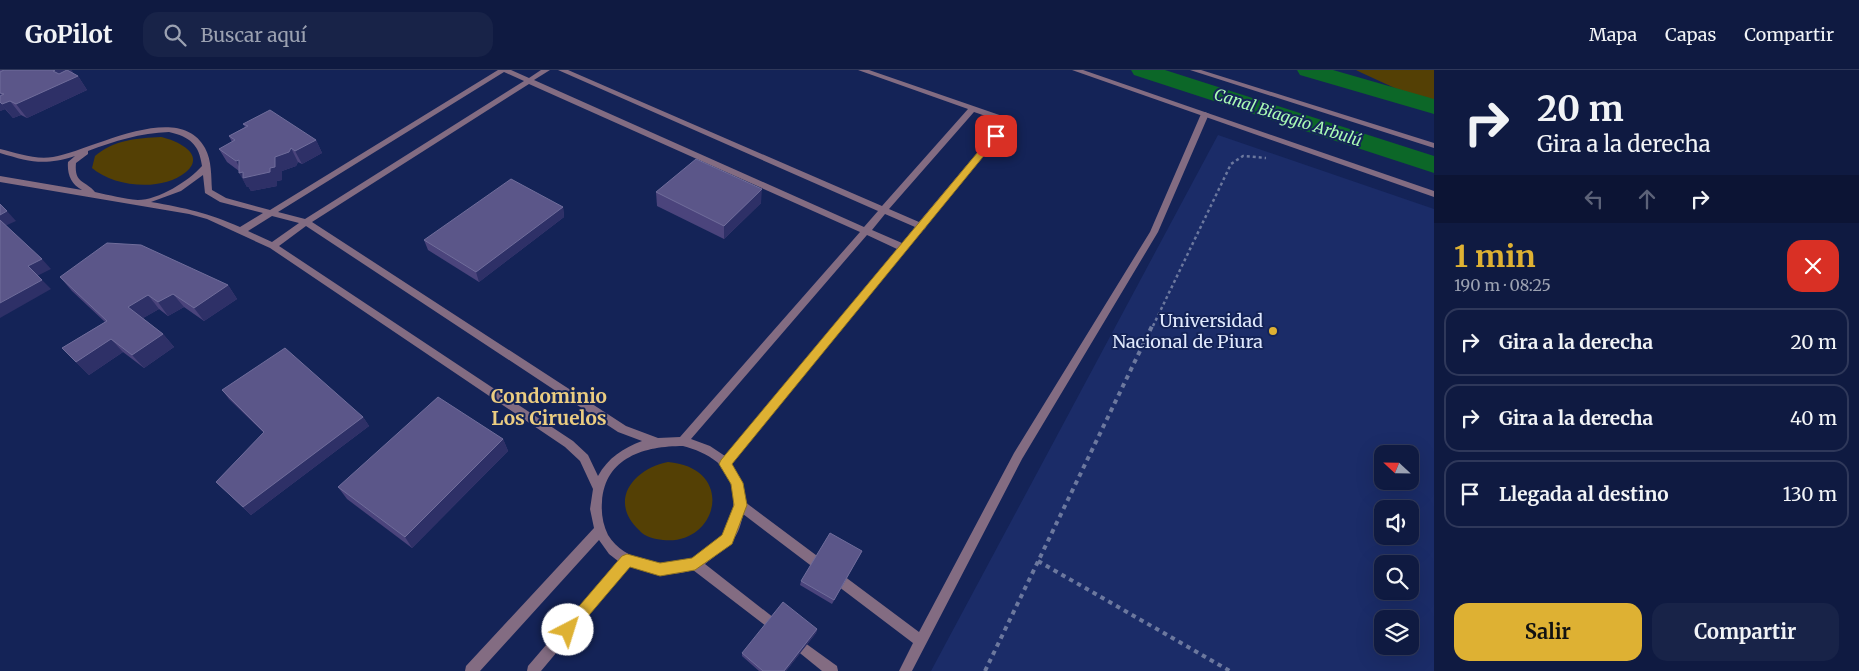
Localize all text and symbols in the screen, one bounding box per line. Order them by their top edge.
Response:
search box [143,12,493,57]
text: GoPilot [25,19,113,50]
icon: search [161,21,189,49]
text: Buscar aquí [201,23,307,47]
text: Mapa [1589,23,1637,46]
text: Capas [1665,23,1716,46]
text: Compartir [1744,23,1834,46]
water label: Canal Biaggio Arbulú [1212,84,1364,150]
text: 20 m [1537,87,1624,131]
icon: right [1454,90,1519,155]
pin [975,115,1017,157]
icon: arrive [982,122,1010,150]
text: Gira a la derecha [1537,130,1711,158]
icon: left [1580,185,1608,213]
icon: ahead [1633,185,1661,213]
icon: right [1686,185,1714,213]
text: 1 min [1454,237,1536,275]
button: close [1787,240,1839,292]
text: 190 m · 08:25 [1454,275,1551,295]
place label: Universidad Nacional de Piura [1112,309,1263,353]
marker: Universidad Nacional de Piura [1267,325,1279,337]
icon: right [1456,328,1484,356]
text: Gira a la derecha [1499,330,1653,354]
text: 20 m [1790,330,1837,354]
district label: Condominio Los Ciruelos [491,384,607,430]
icon: right [1456,404,1484,432]
text: Gira a la derecha [1499,406,1653,430]
text: 40 m [1790,406,1837,430]
north arrow [1374,445,1419,490]
map controls [1374,445,1419,655]
icon: arrive [1456,480,1484,508]
text: Llegada al destino [1499,482,1669,506]
text: 130 m [1783,482,1837,506]
button: sound [1374,500,1419,545]
button: search [1374,555,1419,600]
position arrow [541,603,593,655]
button: Salir [1454,603,1642,661]
button: Compartir [1652,603,1839,661]
button: layers [1374,610,1419,655]

